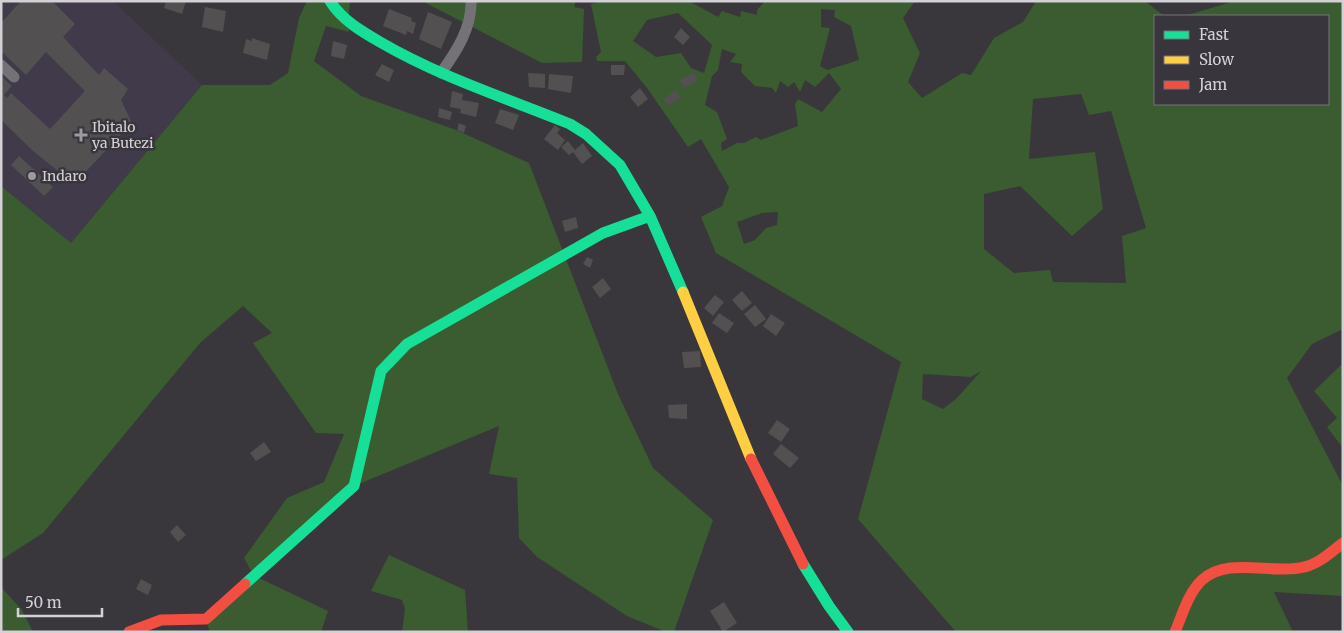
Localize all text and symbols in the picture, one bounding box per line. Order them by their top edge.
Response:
legend [1154,15,1329,105]
text: Fast [1199,25,1229,44]
text: Slow [1199,50,1234,69]
text: Jam [1198,75,1227,94]
place label: Ibitalo ya Butezi [92,118,154,152]
marker: Ibitalo ya Butezi [74,128,88,142]
place label: Indaro [42,167,86,185]
marker: Indaro [26,170,38,182]
scale bar [18,586,101,618]
text: 50 m [25,593,62,612]

